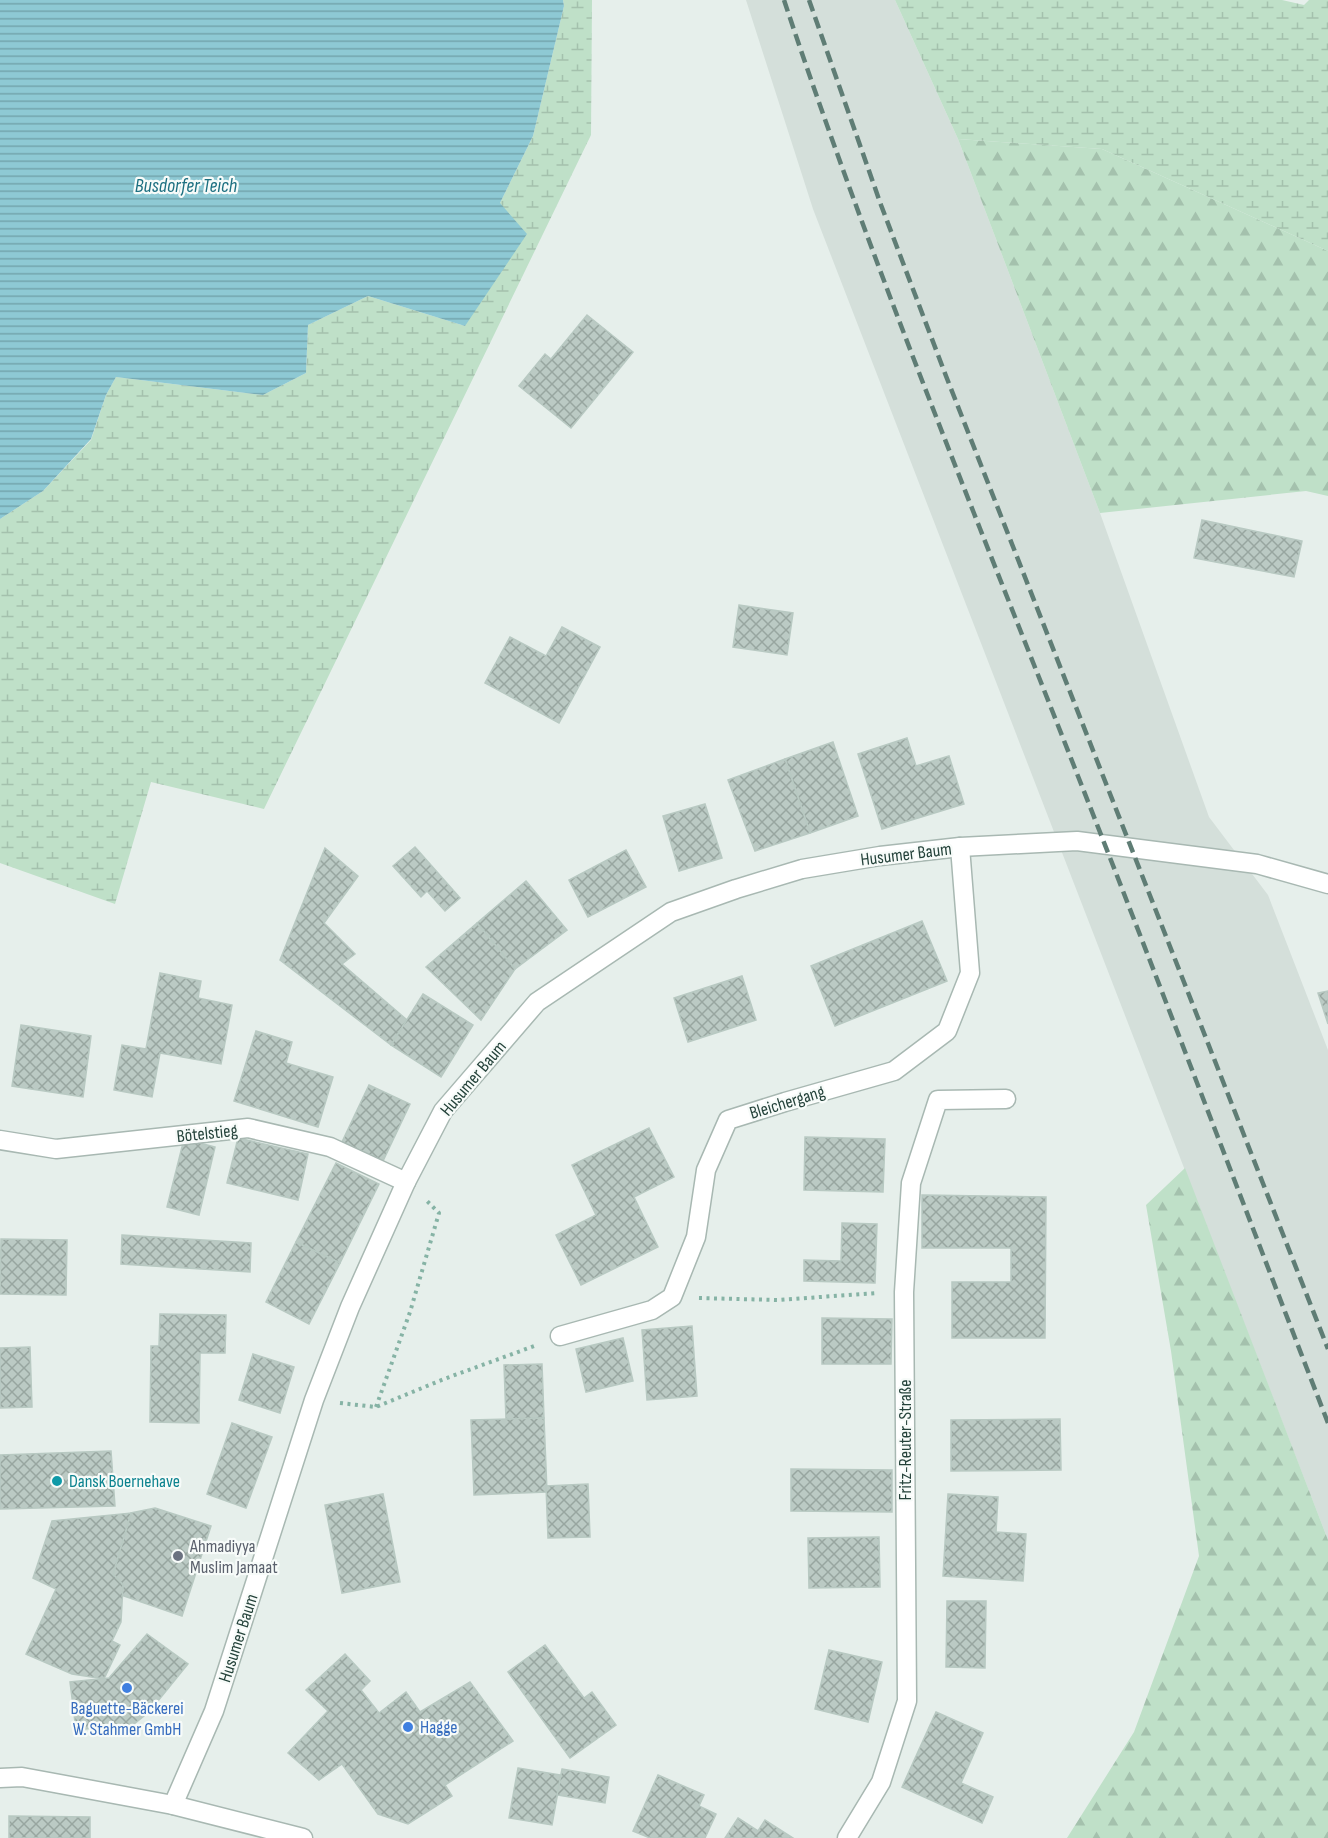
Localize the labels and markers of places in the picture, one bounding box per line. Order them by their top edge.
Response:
place label: Dansk Boernehave [69,1471,180,1492]
marker: Dansk Boernehave [50,1474,64,1488]
place label: Ahmadiyya Muslim Jamaat [189,1536,278,1578]
marker: Ahmadiyya Muslim Jamaat [171,1549,185,1563]
marker: Baguette-Bäckerei W. Stahmer GmbH [120,1681,134,1695]
place label: Baguette-Bäckerei W. Stahmer GmbH [70,1698,184,1740]
place label: Hagge [420,1717,458,1738]
marker: Hagge [401,1720,415,1734]

